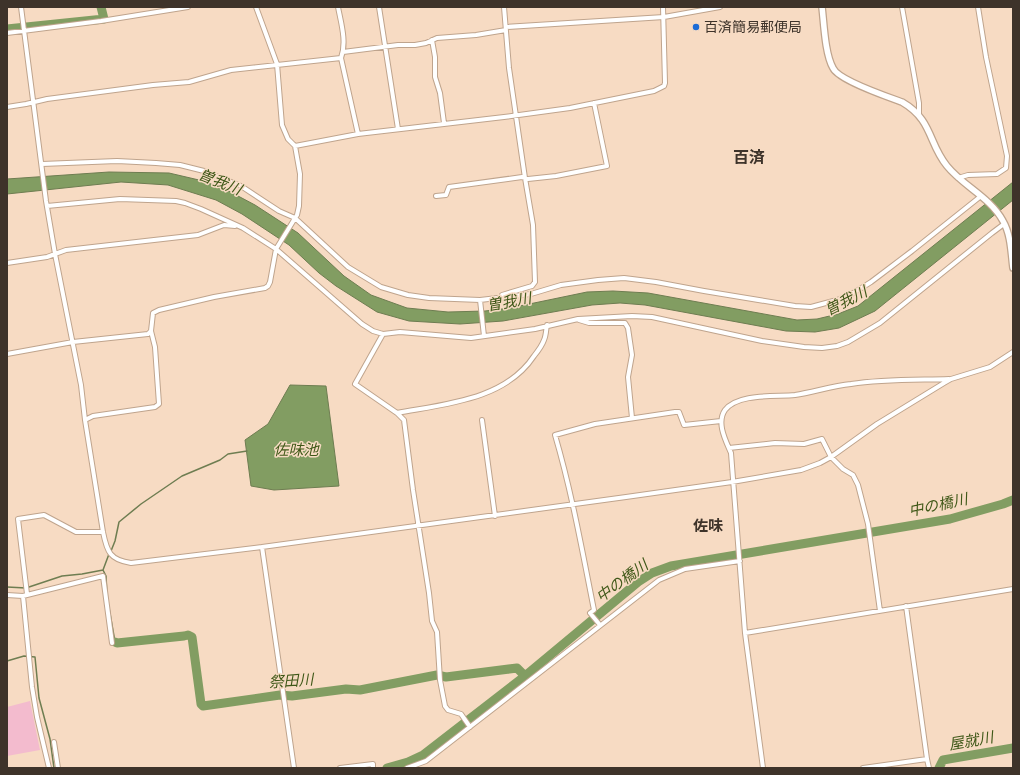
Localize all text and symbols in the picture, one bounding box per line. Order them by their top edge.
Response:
place label: 百済簡易郵便局 [704,19,802,35]
marker: 百済簡易郵便局 [691,22,701,32]
district label: 百済 [733,148,765,167]
water label: 曽我川 [196,165,246,200]
water label: 曽我川 [822,282,872,319]
water label: 曽我川 [485,289,535,315]
water label: 佐味池 [273,441,320,459]
water label: 中の橋川 [907,490,971,520]
district label: 佐味 [693,517,723,535]
water label: 中の橋川 [592,555,653,606]
water label: 祭田川 [268,670,316,692]
water label: 屋就川 [947,728,997,754]

